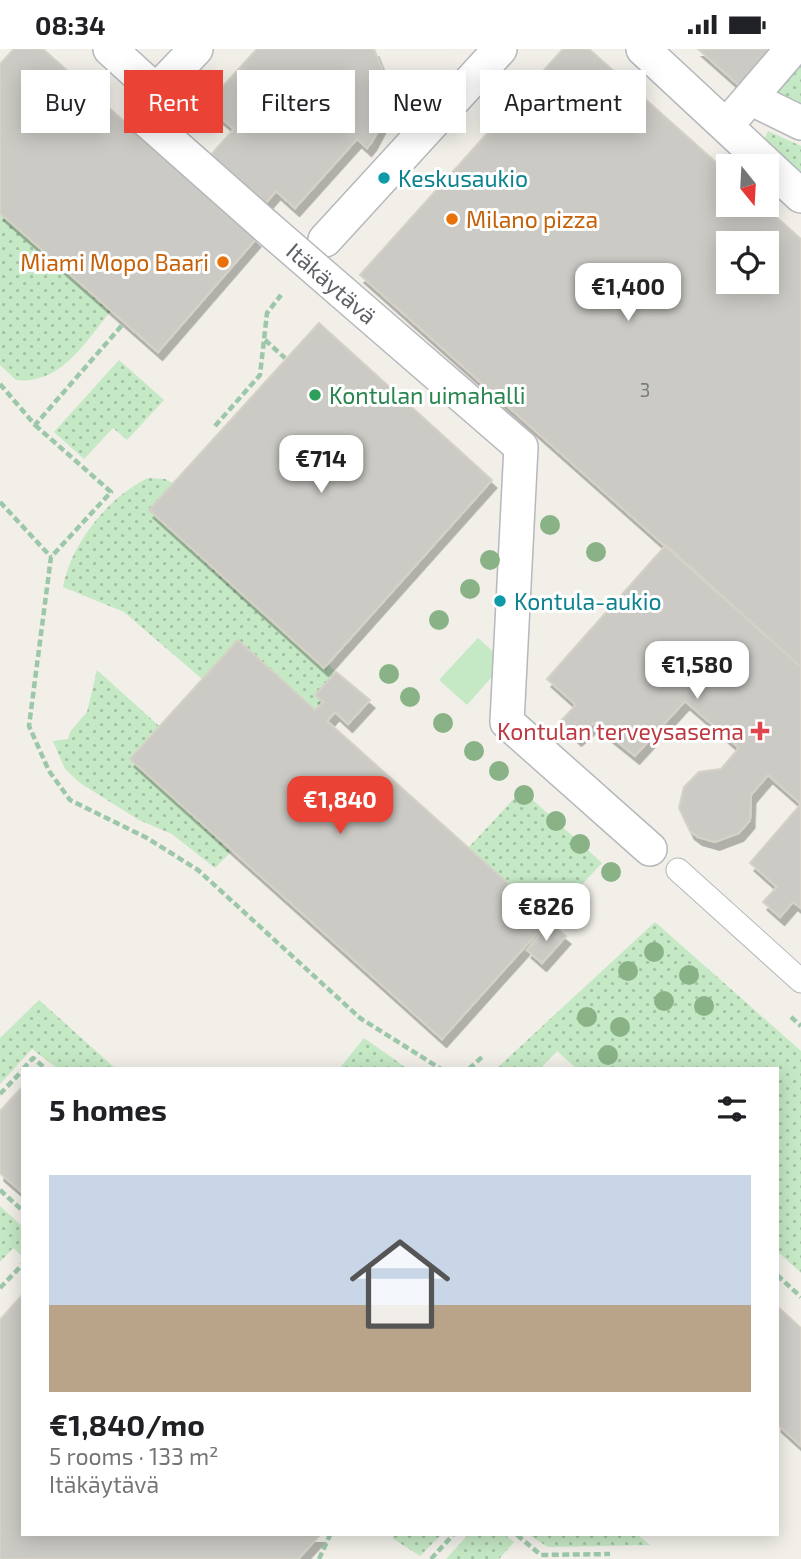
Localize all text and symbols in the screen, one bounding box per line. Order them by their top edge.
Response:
text: 08:34 [35,9,106,40]
chip: Buy [21,70,110,133]
chip: Rent [124,70,223,133]
chip: Filters [237,70,355,133]
chip: New [369,70,466,133]
chip: Apartment [480,70,646,133]
north arrow [716,154,779,217]
map controls [716,154,779,294]
place label: Keskusaukio [398,164,528,192]
marker: Keskusaukio [376,170,392,186]
place label: Milano pizza [466,205,598,233]
marker: Milano pizza [444,211,460,227]
button: locate [716,231,779,294]
street label: Itäkäytävä [281,236,383,330]
place label: Miami Mopo Baari [20,248,209,276]
marker: Miami Mopo Baari [215,254,231,270]
pin: €1,400 [571,264,685,323]
text: €1,400 [591,272,665,300]
house number: 3 [640,378,650,401]
place label: Kontulan uimahalli [329,381,526,409]
marker: Kontulan uimahalli [307,387,323,403]
pin: €714 [280,435,362,495]
text: €714 [295,444,347,472]
place label: Kontula-aukio [514,587,662,615]
marker: Kontula-aukio [492,593,508,609]
pin: €1,580 [640,641,754,701]
text: €1,580 [661,650,733,678]
place label: Kontulan terveysasema [497,717,744,745]
marker: Kontulan terveysasema [750,721,770,741]
pin: €1,840 [283,777,397,836]
text: €1,840 [303,785,377,813]
pin: €826 [505,883,587,943]
text: €826 [518,892,574,920]
icon: filters [713,1090,751,1128]
text: 5 homes [49,1091,167,1127]
icon: home [337,1221,463,1347]
text: €1,840/mo [49,1406,205,1442]
text: 5 rooms · 133 m² [49,1442,219,1470]
text: Itäkäytävä [49,1470,159,1498]

